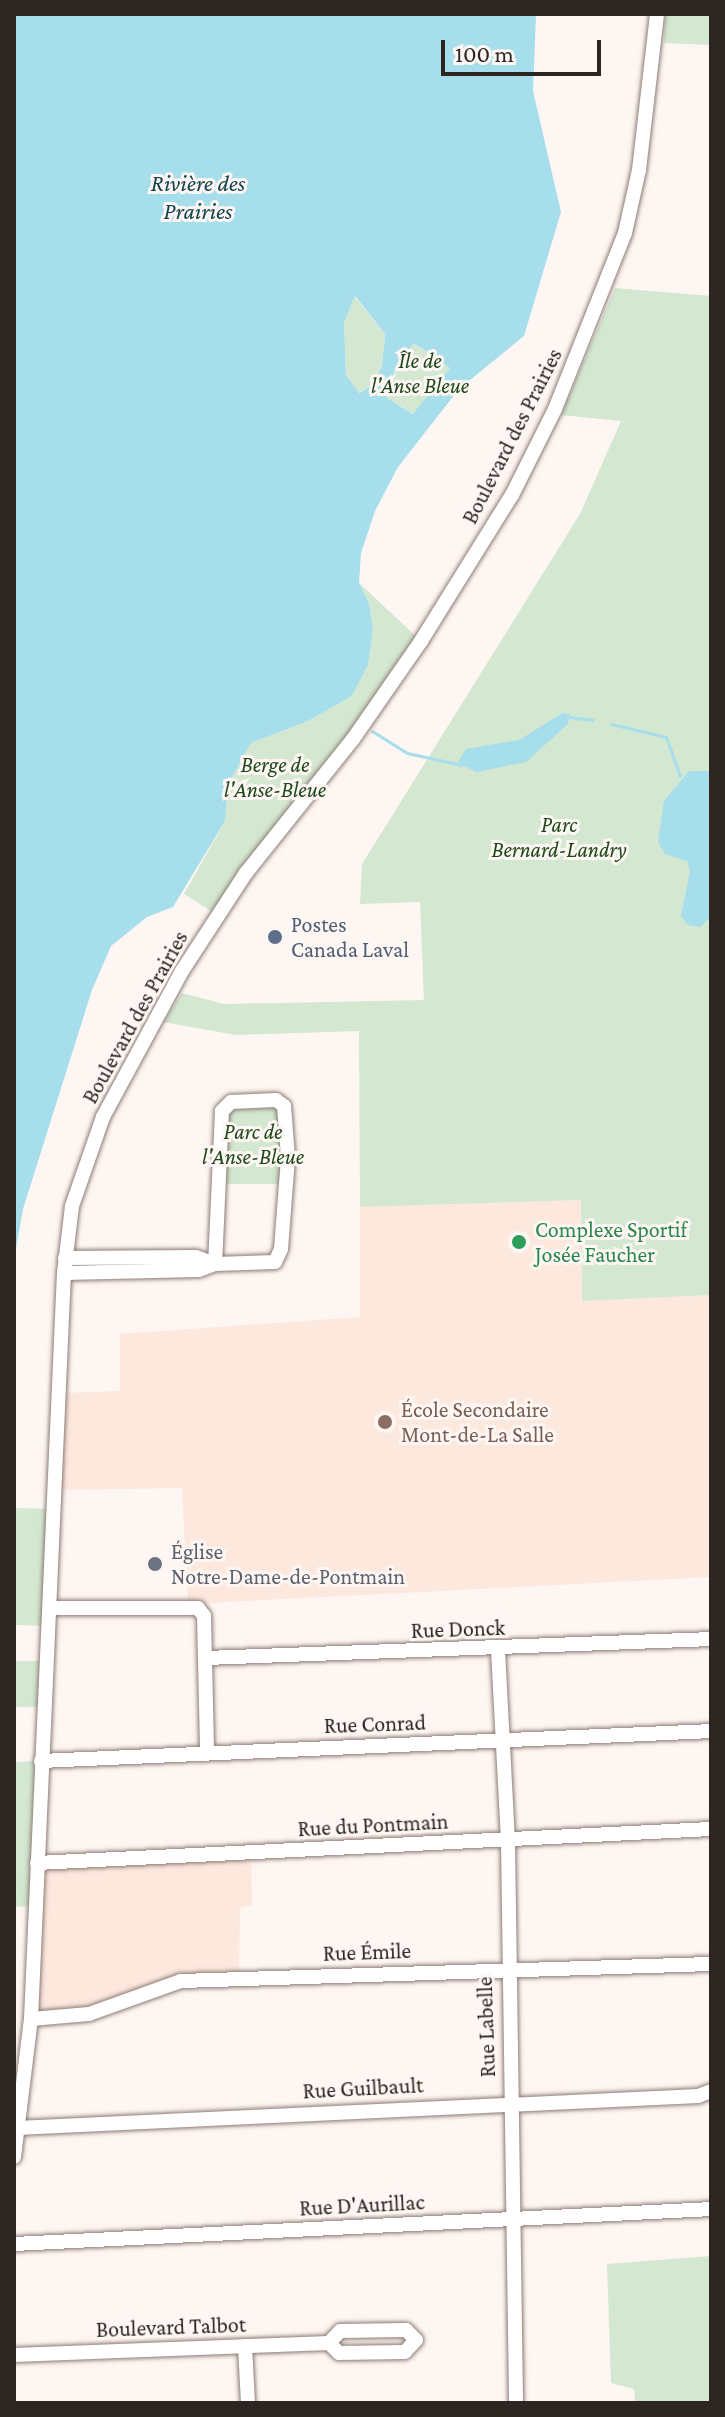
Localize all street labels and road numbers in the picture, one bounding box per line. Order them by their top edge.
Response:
street label: Boulevard des Prairies [456,344,568,528]
street label: Boulevard des Prairies [77,926,193,1108]
street label: Rue Donck [410,1614,506,1644]
street label: Rue Conrad [324,1709,426,1739]
street label: Rue du Pontmain [297,1808,449,1842]
street label: Rue Émile [322,1937,412,1967]
street label: Rue Labelle [471,1976,501,2078]
street label: Rue Guilbault [302,2072,424,2104]
street label: Rue D'Aurillac [299,2189,425,2221]
street label: Boulevard Talbot [96,2311,246,2343]

